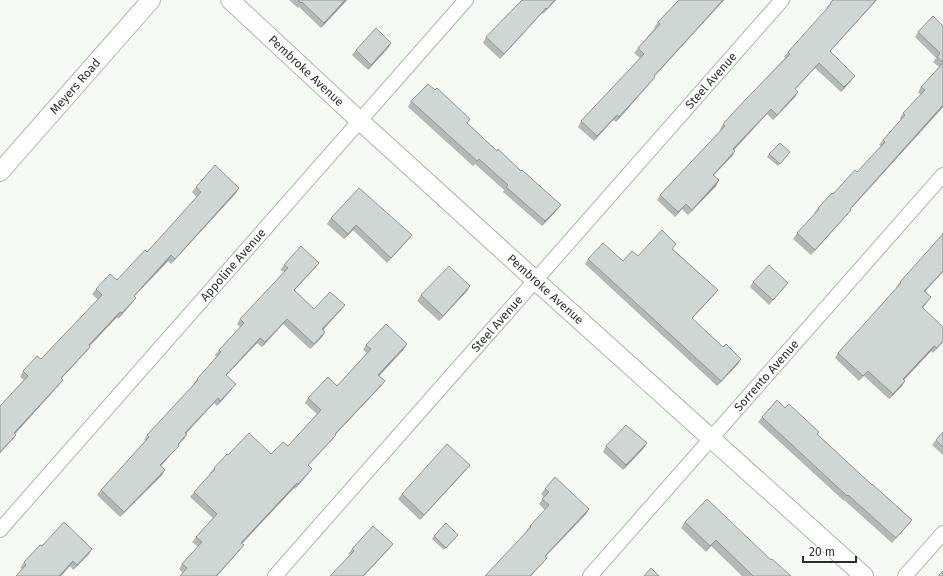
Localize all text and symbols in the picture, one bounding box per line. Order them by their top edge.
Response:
street label: Pembroke Avenue [266,32,347,109]
street label: Steel Avenue [683,50,740,112]
street label: Meyers Road [47,56,103,117]
street label: Appoline Avenue [198,226,269,304]
street label: Pembroke Avenue [505,251,586,327]
street label: Steel Avenue [468,293,526,355]
street label: Sorrento Avenue [731,337,802,414]
scale bar [803,538,856,564]
text: 20 m [809,545,835,559]

